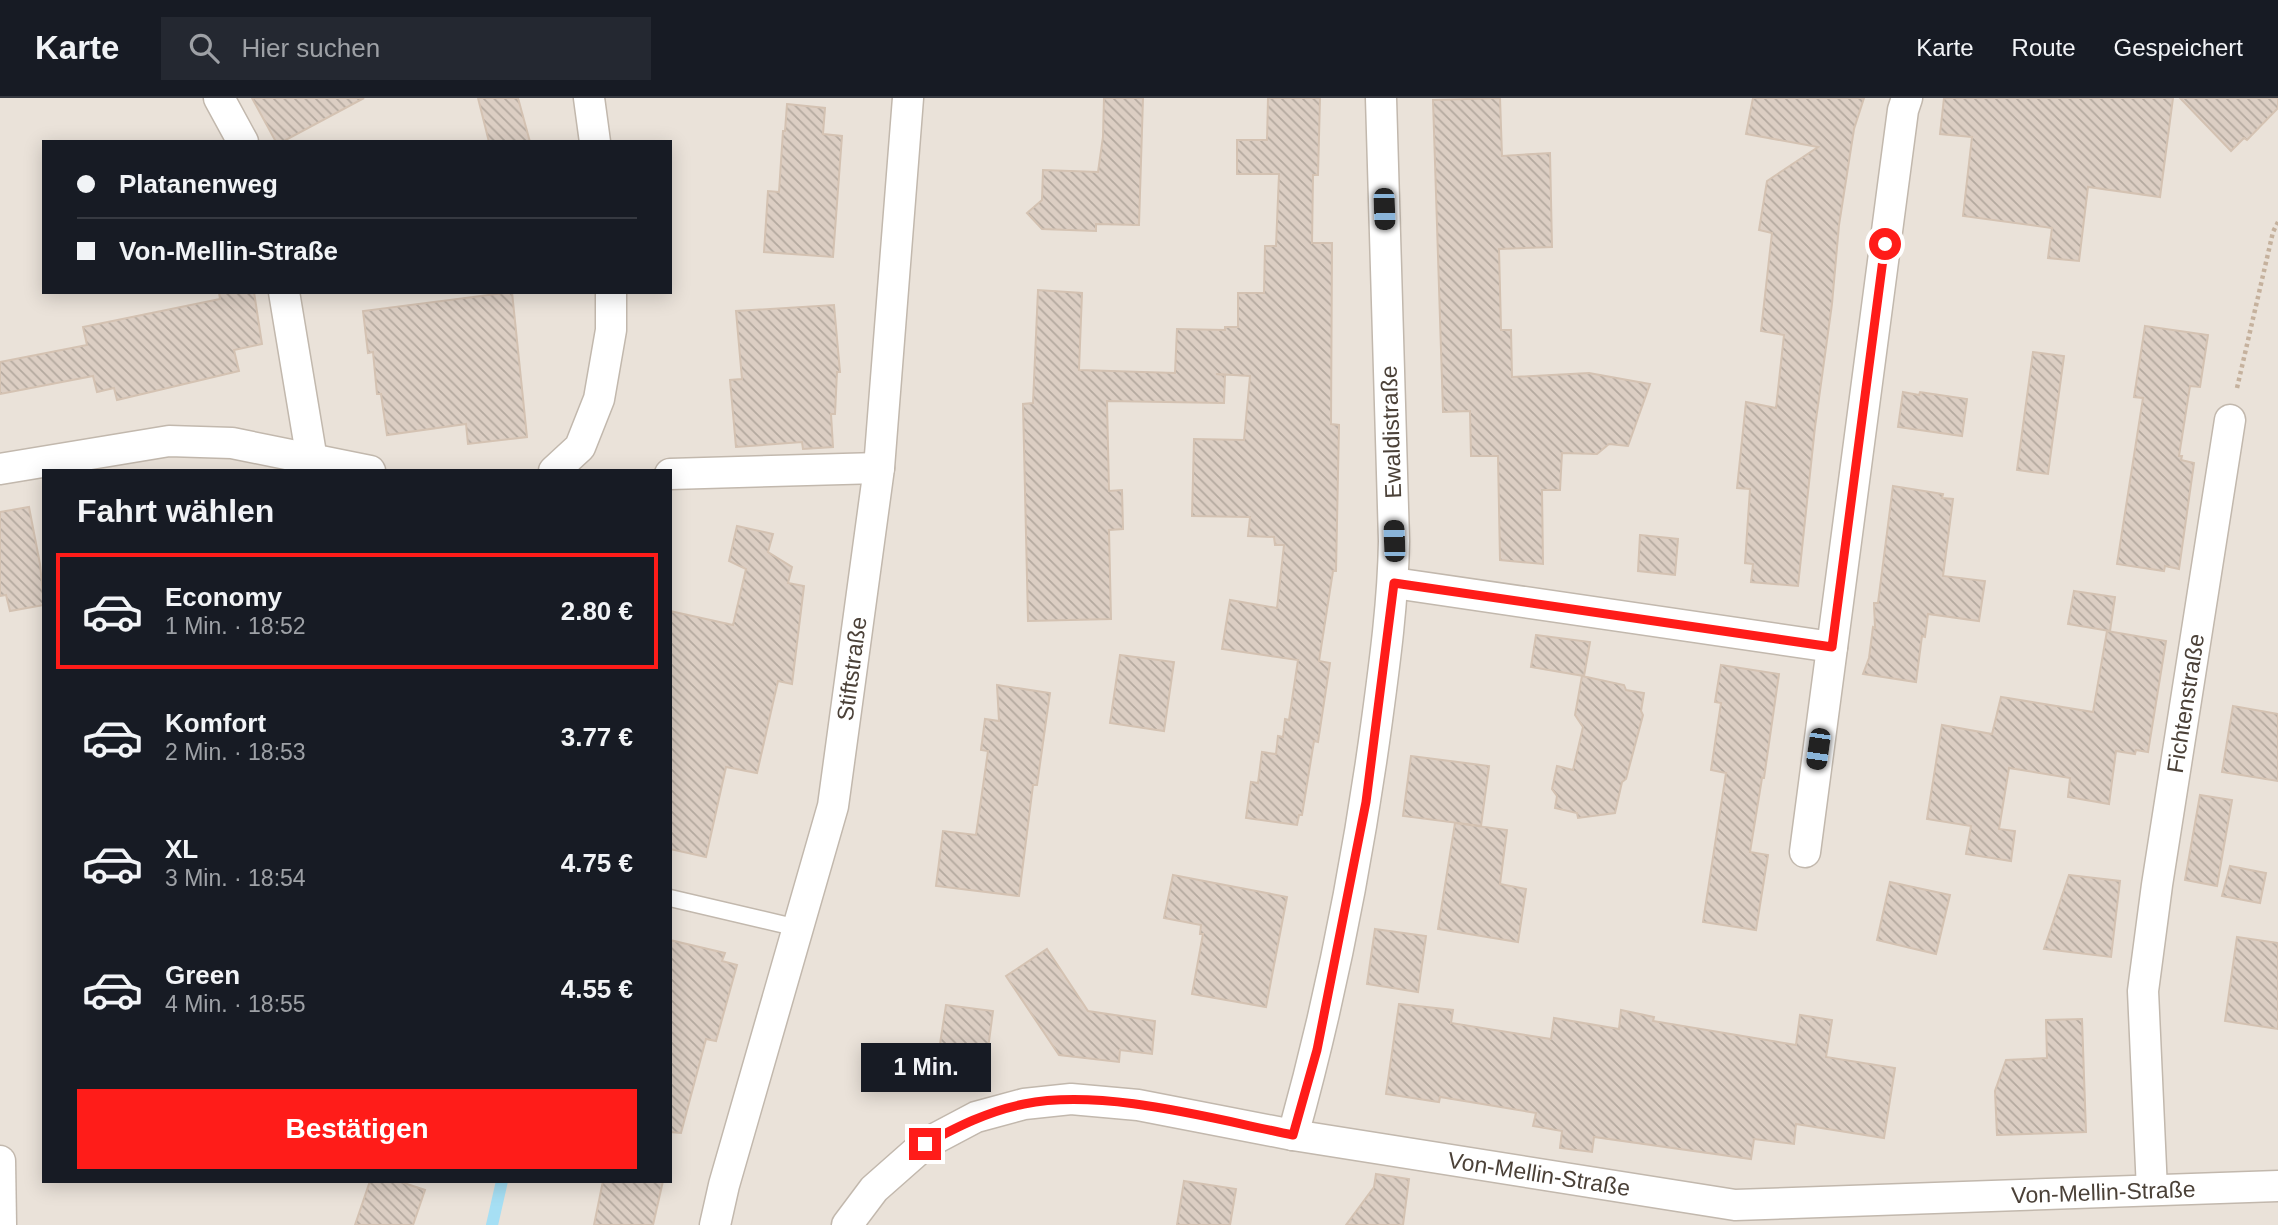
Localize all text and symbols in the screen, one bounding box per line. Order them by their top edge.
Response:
search box [161,17,651,80]
text: Karte [35,29,119,66]
icon: search [185,29,223,67]
text: Hier suchen [241,33,380,63]
text: Karte [1916,34,1974,61]
text: Route [2012,34,2076,61]
text: Gespeichert [2114,34,2243,61]
text: Platanenweg [119,169,278,199]
car [1373,188,1396,230]
route start [1869,228,1901,260]
text: Von-Mellin-Straße [119,236,338,266]
street label: Ewaldistraße [1376,365,1406,499]
text: Fahrt wählen [77,493,274,529]
car [1383,520,1406,562]
icon: car [81,580,144,643]
text: Economy [165,582,282,612]
text: 2.80 € [561,596,633,626]
text: 1 Min. · 18:52 [165,613,306,639]
street label: Stiftstraße [832,615,872,722]
street label: Fichtenstraße [2162,632,2209,775]
icon: car [81,706,144,769]
text: Komfort [165,708,266,738]
text: 3.77 € [561,722,633,752]
car [1805,727,1832,771]
text: 2 Min. · 18:53 [165,739,306,765]
icon: car [81,832,144,895]
text: XL [165,834,198,864]
text: 4.75 € [561,848,633,878]
text: 3 Min. · 18:54 [165,865,306,891]
icon: car [81,958,144,1021]
text: Green [165,960,240,990]
text: 4.55 € [561,974,633,1004]
text: 4 Min. · 18:55 [165,991,306,1017]
callout: 1 Min. [860,1042,990,1091]
text: 1 Min. [893,1054,959,1080]
button: Bestätigen [77,1089,637,1169]
route end [909,1128,941,1160]
street label: Von-Mellin-Straße [1446,1147,1632,1201]
street label: Von-Mellin-Straße [2011,1176,2196,1208]

